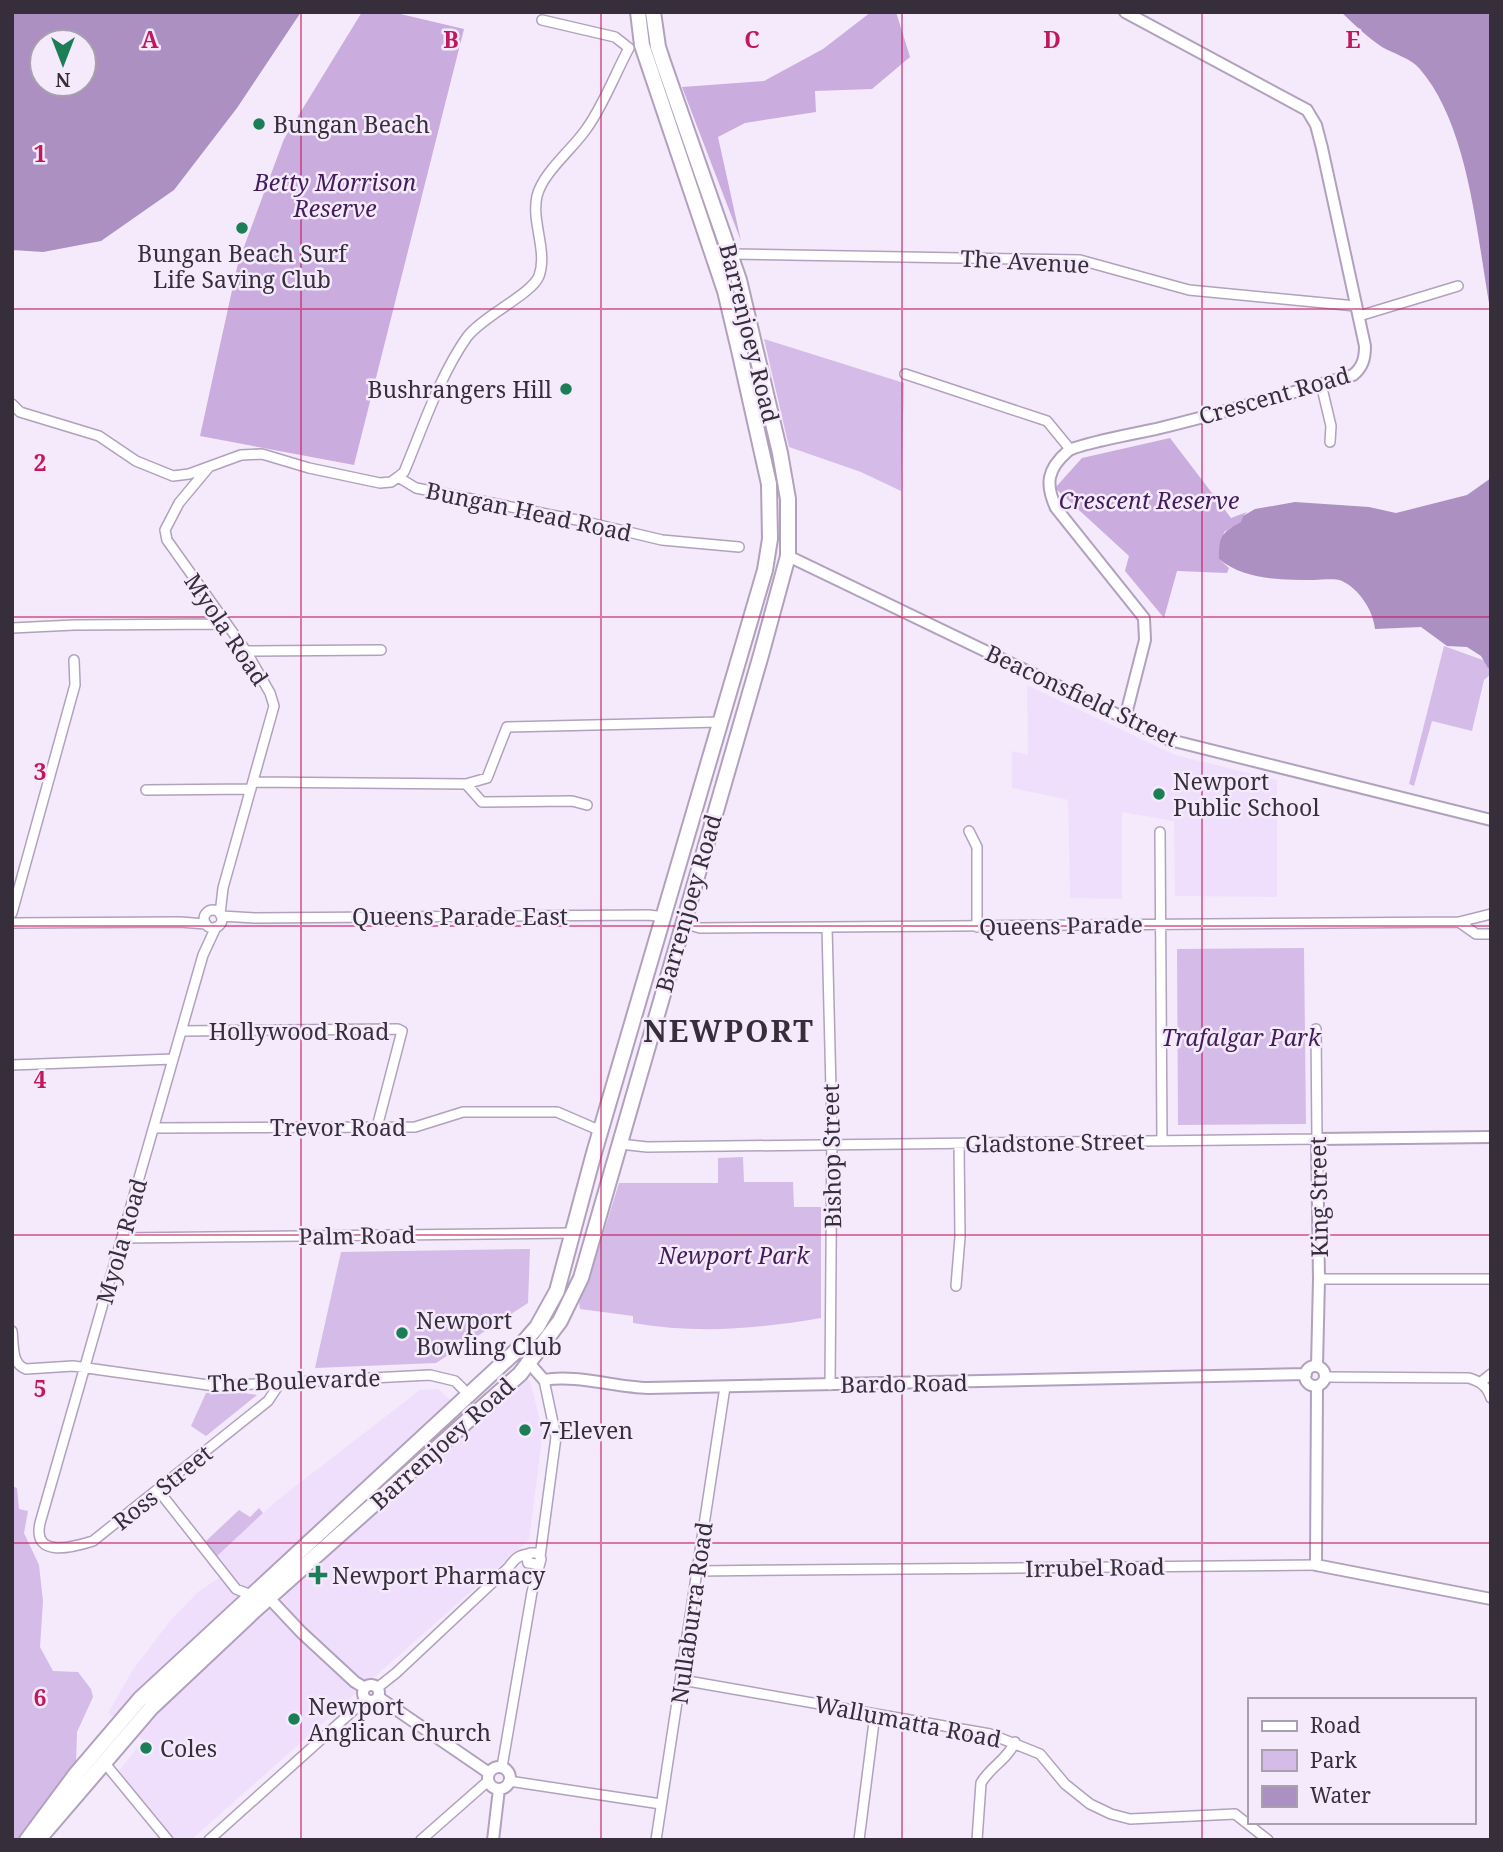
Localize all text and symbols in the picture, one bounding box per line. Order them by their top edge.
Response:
text: A [141,23,159,55]
text: B [443,23,459,55]
text: C [744,23,760,55]
text: D [1043,23,1061,55]
text: E [1345,23,1361,55]
north arrow [28,28,98,98]
text: N [55,67,70,93]
place label: Bungan Beach [273,108,430,140]
marker: Bungan Beach [251,116,267,132]
text: 1 [34,137,47,169]
park label: Betty Morrison Reserve [253,166,416,224]
marker: Bungan Beach Surf Life Saving Club [234,220,250,236]
place label: Bungan Beach Surf Life Saving Club [137,237,349,295]
street label: Barrenjoey Road [712,240,788,426]
street label: The Avenue [960,242,1090,280]
street label: Crescent Road [1195,358,1353,432]
place label: Bushrangers Hill [367,373,552,405]
marker: Bushrangers Hill [558,381,574,397]
text: 2 [34,446,47,478]
street label: Bungan Head Road [423,474,635,548]
park label: Crescent Reserve [1059,484,1239,516]
street label: Myola Road [178,566,276,692]
street label: Beaconsfield Street [981,636,1183,754]
text: 3 [34,755,47,787]
place label: Newport Public School [1173,765,1320,823]
marker: Newport Public School [1151,786,1167,802]
street label: Barrenjoey Road [647,810,729,996]
street label: Queens Parade East [352,900,568,932]
street label: Queens Parade [979,908,1143,942]
district label: NEWPORT [643,1010,815,1051]
street label: Hollywood Road [209,1015,389,1047]
park label: Trafalgar Park [1161,1021,1322,1053]
text: 4 [34,1063,47,1095]
street label: Bishop Street [814,1083,848,1229]
street label: Trevor Road [270,1111,406,1143]
street label: Gladstone Street [965,1124,1145,1160]
street label: King Street [1301,1136,1335,1258]
street label: Myola Road [88,1174,154,1308]
street label: Palm Road [298,1218,416,1252]
park label: Newport Park [658,1239,810,1271]
place label: Newport Bowling Club [416,1304,562,1362]
marker: Newport Bowling Club [394,1325,410,1341]
street label: The Boulevarde [207,1361,381,1399]
street label: Bardo Road [840,1366,968,1400]
street label: Barrenjoey Road [363,1370,521,1516]
text: 5 [34,1372,47,1404]
place label: 7-Eleven [539,1414,633,1446]
marker: 7-Eleven [517,1422,533,1438]
street label: Ross Street [106,1437,218,1537]
street label: Nullaburra Road [662,1520,720,1706]
street label: Irrubel Road [1025,1550,1165,1584]
place label: Newport Pharmacy [332,1559,545,1591]
marker: Newport Pharmacy [310,1567,326,1583]
text: 6 [34,1681,47,1713]
street label: Wallumatta Road [812,1687,1004,1755]
place label: Newport Anglican Church [308,1690,491,1748]
legend [1248,1698,1475,1824]
marker: Newport Anglican Church [286,1711,302,1727]
text: Road [1310,1711,1361,1739]
place label: Coles [160,1732,217,1764]
marker: Coles [138,1740,154,1756]
text: Park [1310,1746,1357,1774]
text: Water [1310,1781,1371,1809]

